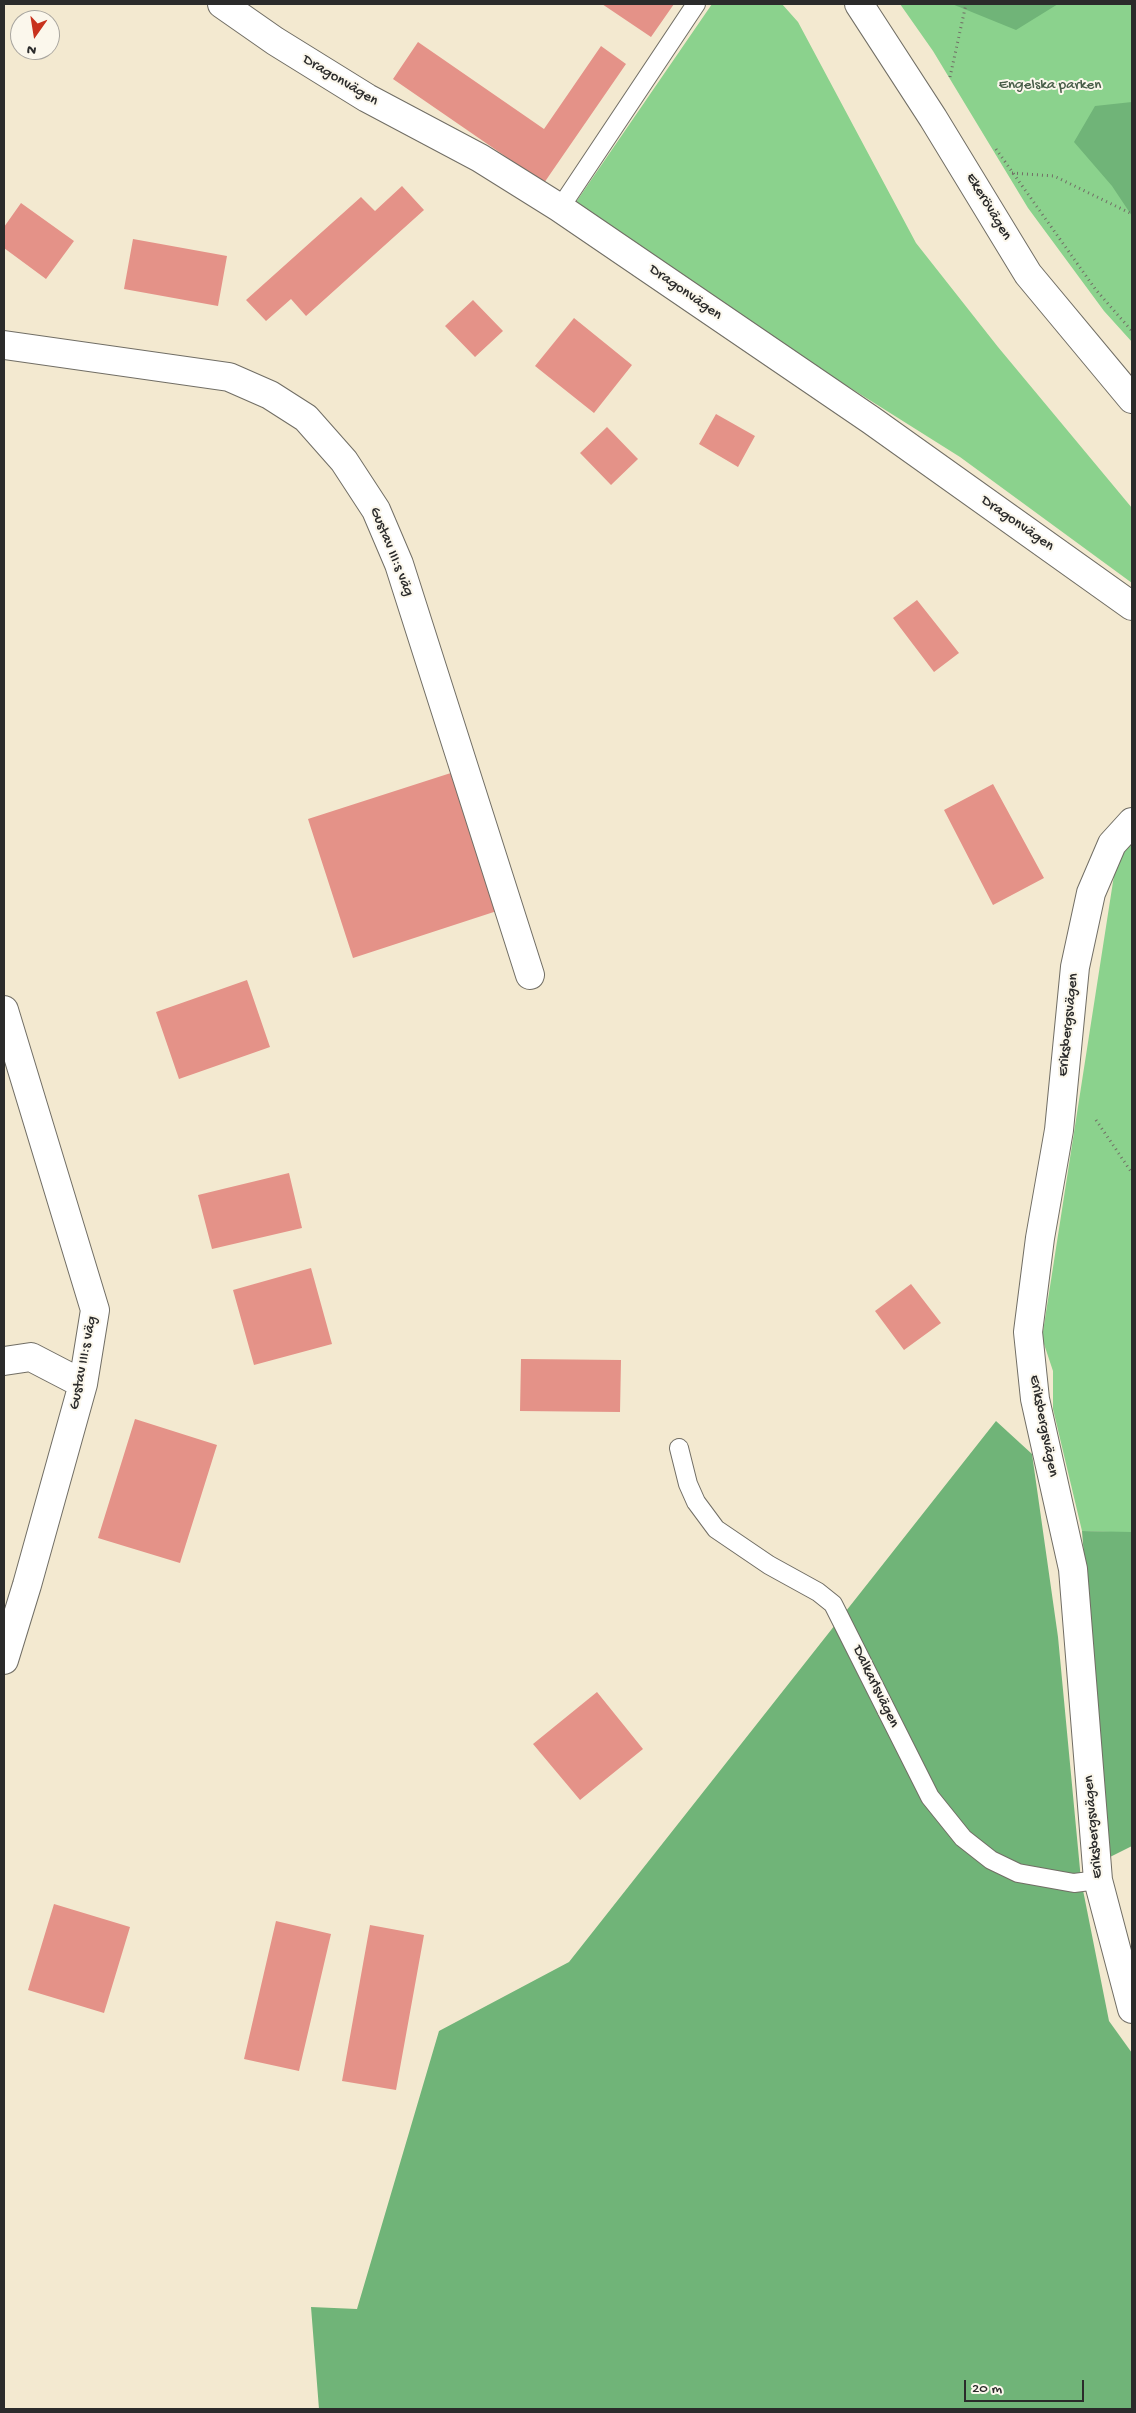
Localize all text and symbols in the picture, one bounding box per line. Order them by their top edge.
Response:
north arrow [10,10,60,60]
text: N [25,40,38,58]
street label: Dragonvägen [299,51,381,111]
park label: Engelska parken [999,77,1101,95]
street label: Ekerövägen [961,170,1015,244]
street label: Dragonvägen [645,261,725,325]
street label: Dragonvägen [977,492,1057,556]
street label: Gustav III:s väg [365,505,417,599]
street label: Eriksbergsvägen [1055,973,1083,1077]
street label: Gustav III:s väg [66,1315,102,1411]
street label: Eriksbergsvägen [1024,1373,1062,1479]
street label: Dalkarlsvägen [847,1643,903,1731]
street label: Eriksbergsvägen [1081,1775,1107,1879]
scale bar [966,2370,1086,2402]
text: 20 m [972,2380,1002,2398]

